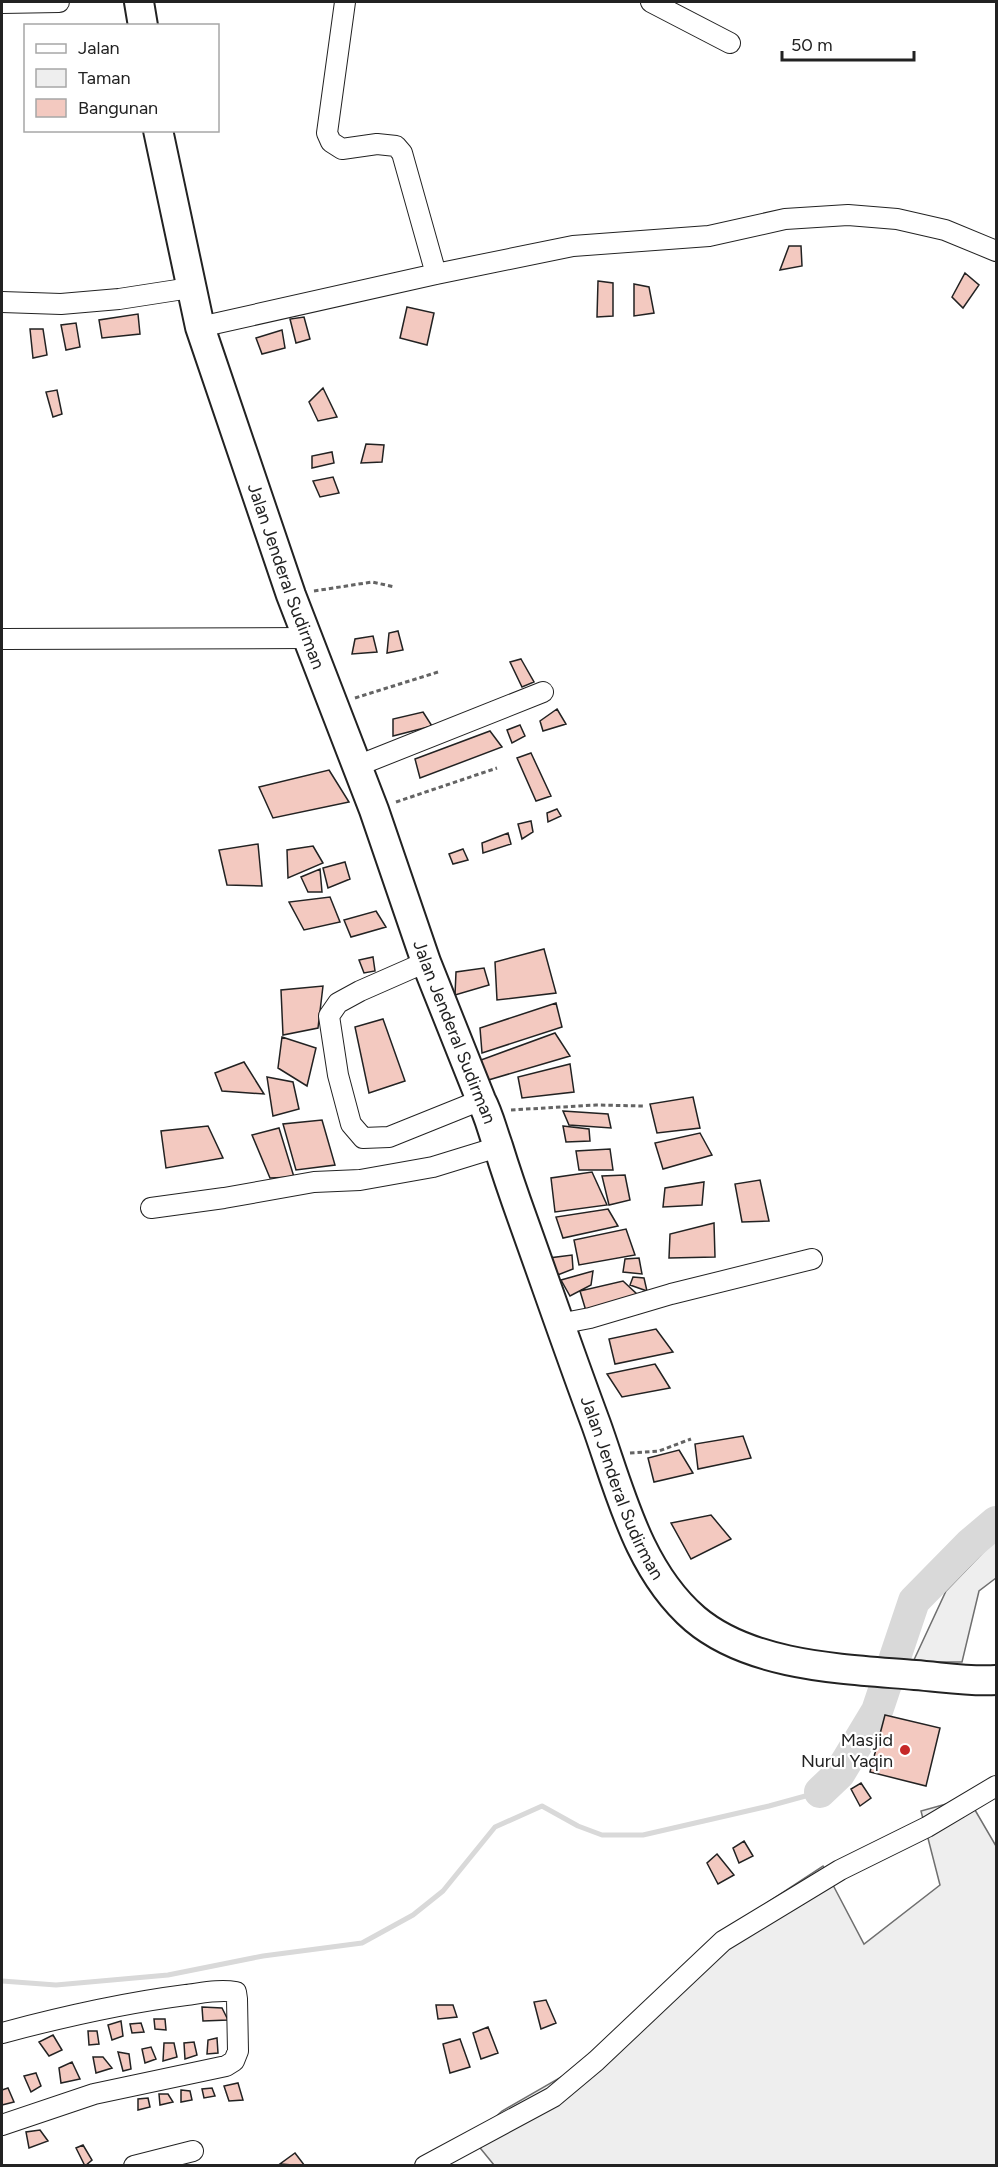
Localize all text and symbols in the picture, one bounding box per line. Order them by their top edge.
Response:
legend [24,24,219,132]
scale bar [782,24,914,62]
text: 50 m [791,34,833,56]
text: Jalan [78,37,120,59]
text: Taman [78,67,131,89]
text: Bangunan [78,97,158,119]
street label: Jalan Jenderal Sudirman [243,480,330,672]
street label: Jalan Jenderal Sudirman [408,937,501,1127]
street label: Jalan Jenderal Sudirman [576,1393,669,1584]
place label: Masjid Nurul Yaqin [801,1729,893,1772]
marker: Masjid Nurul Yaqin [898,1743,912,1757]

